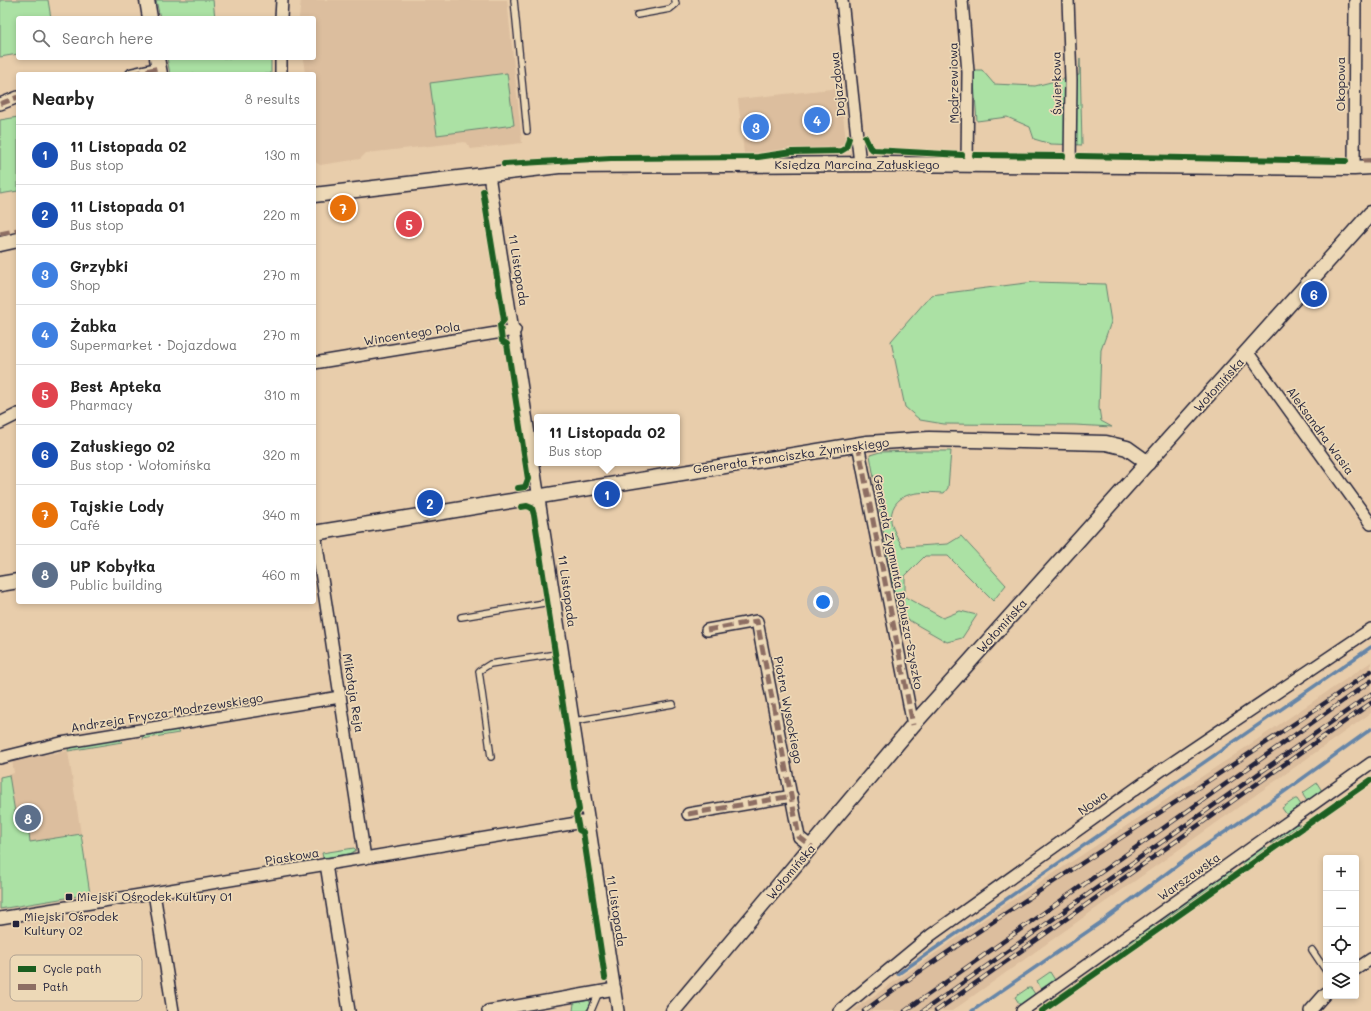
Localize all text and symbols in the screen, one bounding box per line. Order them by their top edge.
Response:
search box [16,16,316,60]
icon: search [30,27,52,49]
text: Search here [62,28,153,48]
street label: Modrzewiowa [944,42,962,124]
street label: Dojazdowa [826,51,848,117]
street label: Świerkowa [1047,51,1065,115]
street label: Okopowa [1332,57,1348,111]
text: Nearby [32,87,94,109]
text: 8 results [245,90,300,107]
pin: 4 [804,105,830,135]
pin: 3 [743,112,769,142]
text: 11 Listopada 02 [70,136,187,156]
text: 1 [42,146,48,163]
text: 130 m [264,146,300,163]
text: Bus stop [70,156,123,173]
street label: Księdza Marcina Załuskiego [775,156,939,172]
pin: 7 [330,193,356,223]
text: 11 Listopada 01 [70,196,185,216]
text: 2 [41,206,49,223]
text: 220 m [263,206,300,223]
pin: 5 [396,209,422,239]
text: Bus stop [70,216,123,233]
street label: 11 Listopada [505,233,533,307]
text: Grzybki [70,256,129,276]
text: 3 [41,266,49,283]
text: 270 m [263,266,300,283]
text: Shop [70,276,100,293]
pin: 6 [1301,279,1327,309]
text: Żabka [70,316,117,336]
street label: Wincentego Pola [362,317,461,349]
text: 4 [41,326,49,343]
text: 270 m [263,326,300,343]
text: Supermarket · Dojazdowa [70,336,237,353]
street label: Wołomińska [1190,354,1247,415]
text: Best Apteka [70,376,161,396]
street label: Aleksandra Wasia [1283,383,1358,478]
text: 5 [41,386,49,403]
text: 310 m [264,386,300,403]
text: Pharmacy [70,396,133,413]
popup [534,414,680,466]
text: 11 Listopada 02 [549,422,665,442]
street label: Generała Franciszka Żymirskiego [692,433,890,477]
text: Załuskiego 02 [70,436,175,456]
text: Bus stop [549,442,602,459]
text: 6 [41,446,49,463]
text: 320 m [263,446,300,463]
text: Bus stop · Wołomińska [70,456,211,473]
street label: Generała Zygmunta Bohusza-Szyszko [870,473,928,690]
pin: 1 [594,479,620,509]
pin: 2 [417,488,443,518]
text: Tajskie Lody [70,496,164,516]
text: 7 [41,506,49,523]
text: 340 m [262,506,300,523]
text: Café [70,516,100,533]
street label: 11 Listopada [555,554,581,628]
text: UP Kobyłka [70,556,156,576]
text: 8 [41,566,49,583]
text: 460 m [262,566,300,583]
text: Public building [70,576,162,593]
your location [813,592,833,612]
street label: Wołomińska [973,595,1030,656]
street label: Mikołaja Reja [340,652,368,734]
street label: Piotra Wysockiego [771,655,807,765]
street label: Andrzeja Frycza-Modrzewskiego [70,689,264,735]
street label: Nowa [1074,786,1110,818]
pin: 8 [15,803,41,833]
street label: Wołomińska [762,840,818,903]
street label: Piaskowa [264,844,320,868]
street label: Warszawska [1154,849,1223,904]
map controls [1323,855,1359,999]
button: + [1323,855,1359,891]
street label: 11 Listopada [603,874,631,948]
place label: Miejski Ośrodek Kultury 01 [77,888,233,904]
button: − [1323,891,1359,927]
marker: Miejski Ośrodek Kultury 01 [64,892,74,902]
place label: Miejski Ośrodek Kultury 02 [24,908,118,938]
marker: Miejski Ośrodek Kultury 02 [11,919,21,929]
button: locate [1323,927,1359,963]
legend [10,955,142,1001]
text: Cycle path [43,961,101,976]
button: layers [1323,963,1359,999]
text: Path [43,979,68,994]

